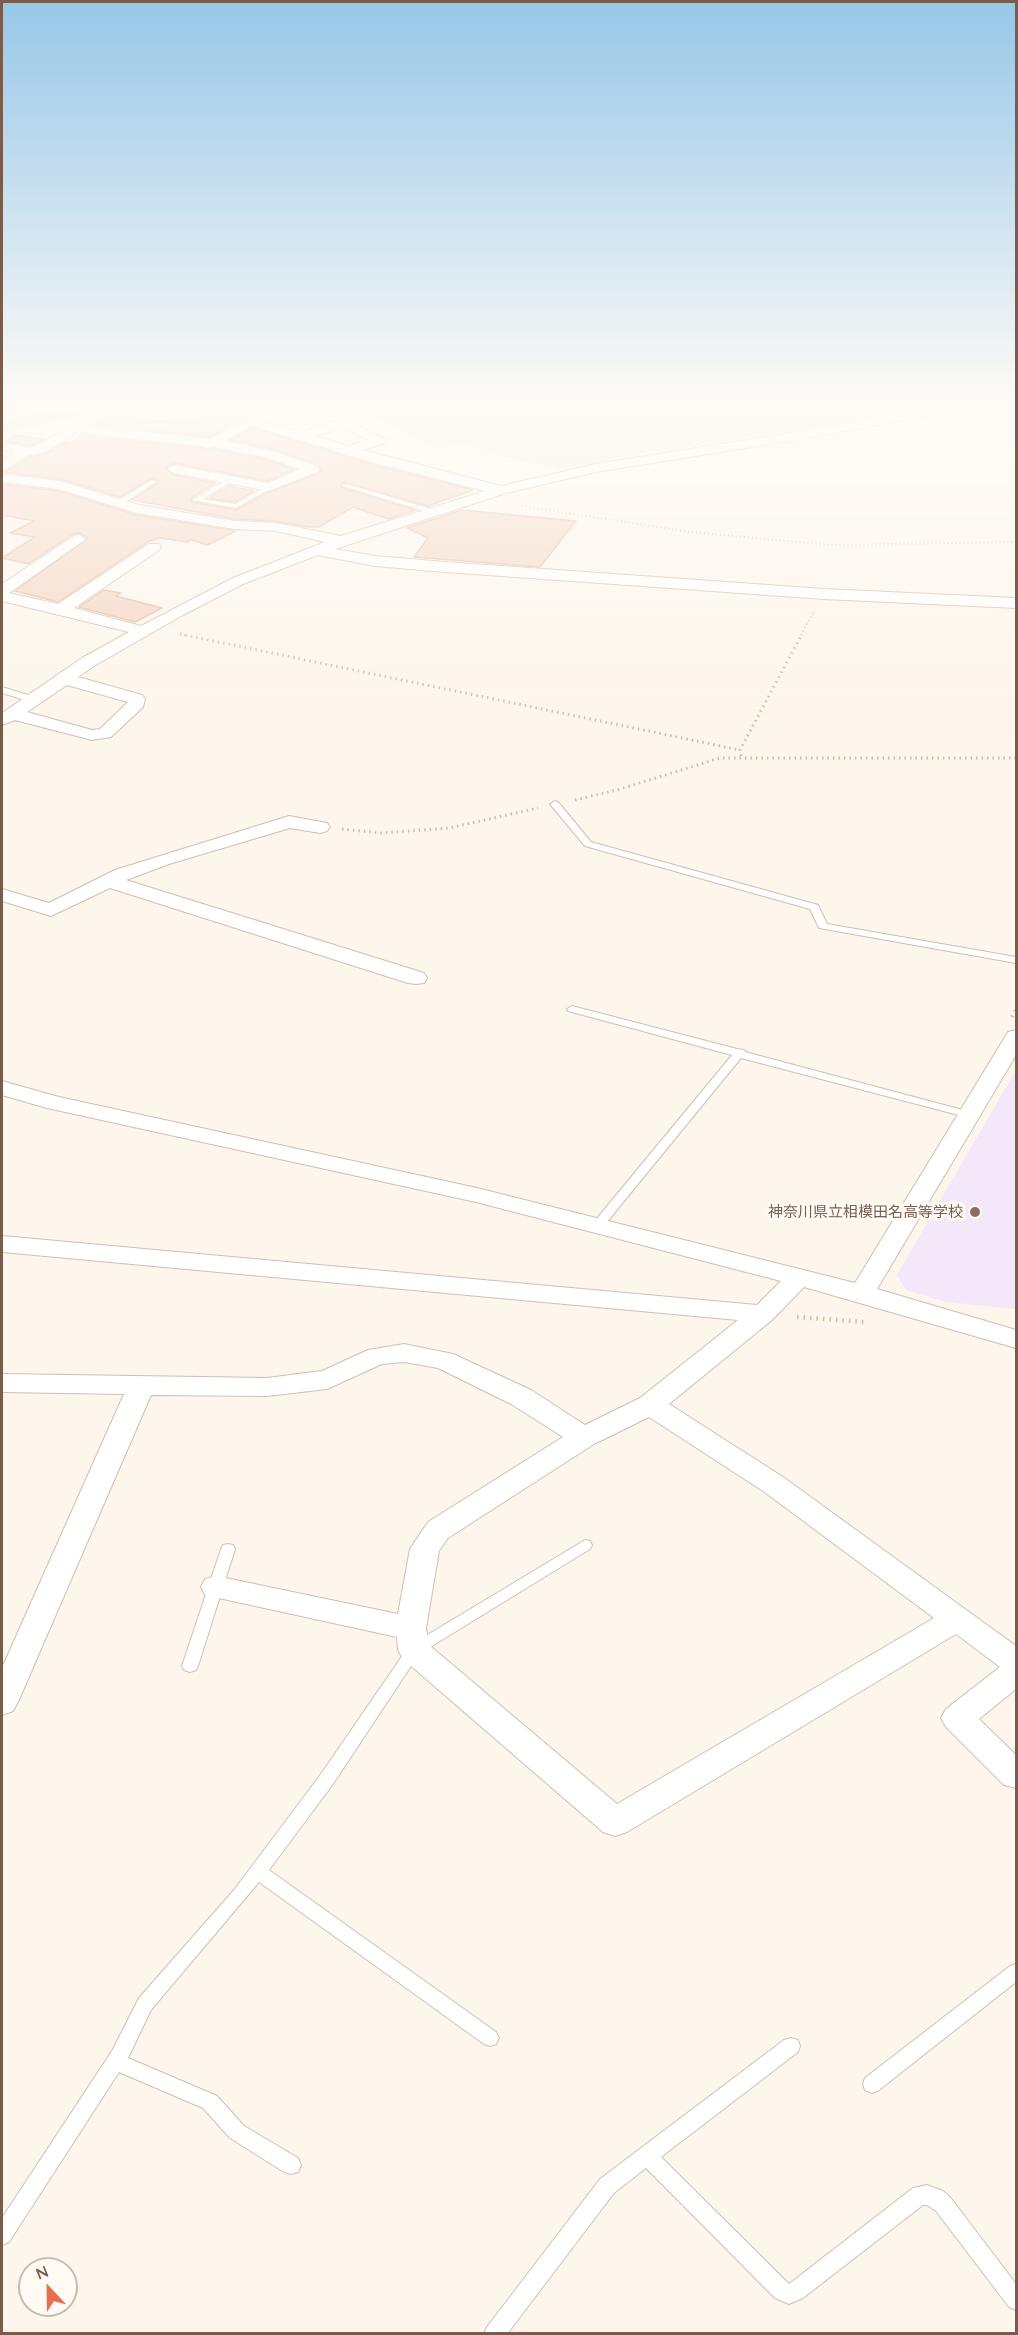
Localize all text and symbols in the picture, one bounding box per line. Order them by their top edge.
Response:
place label: 神奈川県立相模田名高等学校 [768,1203,963,1221]
marker: 神奈川県立相模田名高等学校 [968,1205,982,1219]
north arrow [18,2257,78,2317]
text: N [33,2261,51,2284]

